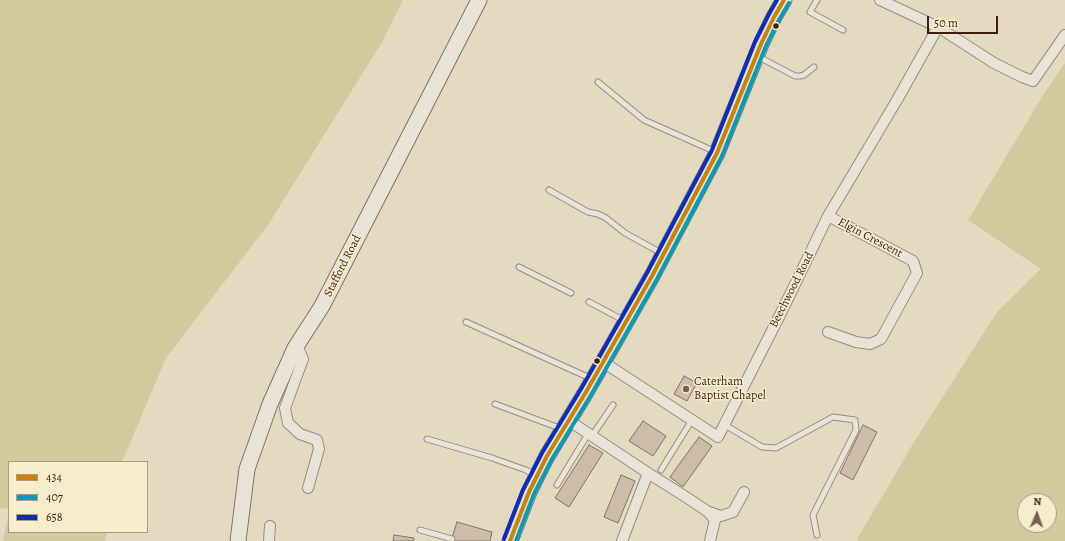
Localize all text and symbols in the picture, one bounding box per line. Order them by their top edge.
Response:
scale bar [929,8,1000,34]
text: 50 m [934,15,958,31]
unlabelled marker [771,21,781,31]
street label: Elgin Crescent [835,215,905,261]
street label: Stafford Road [321,233,365,299]
street label: Beechwood Road [767,250,817,330]
unlabelled marker [592,356,602,366]
place label: Caterham Baptist Chapel [694,375,766,403]
marker: Caterham Baptist Chapel [681,384,691,394]
legend [8,461,148,533]
text: 434 [46,469,62,485]
text: 407 [46,489,63,505]
north arrow [1017,493,1057,533]
text: N [1033,494,1042,509]
text: 658 [46,509,63,525]

